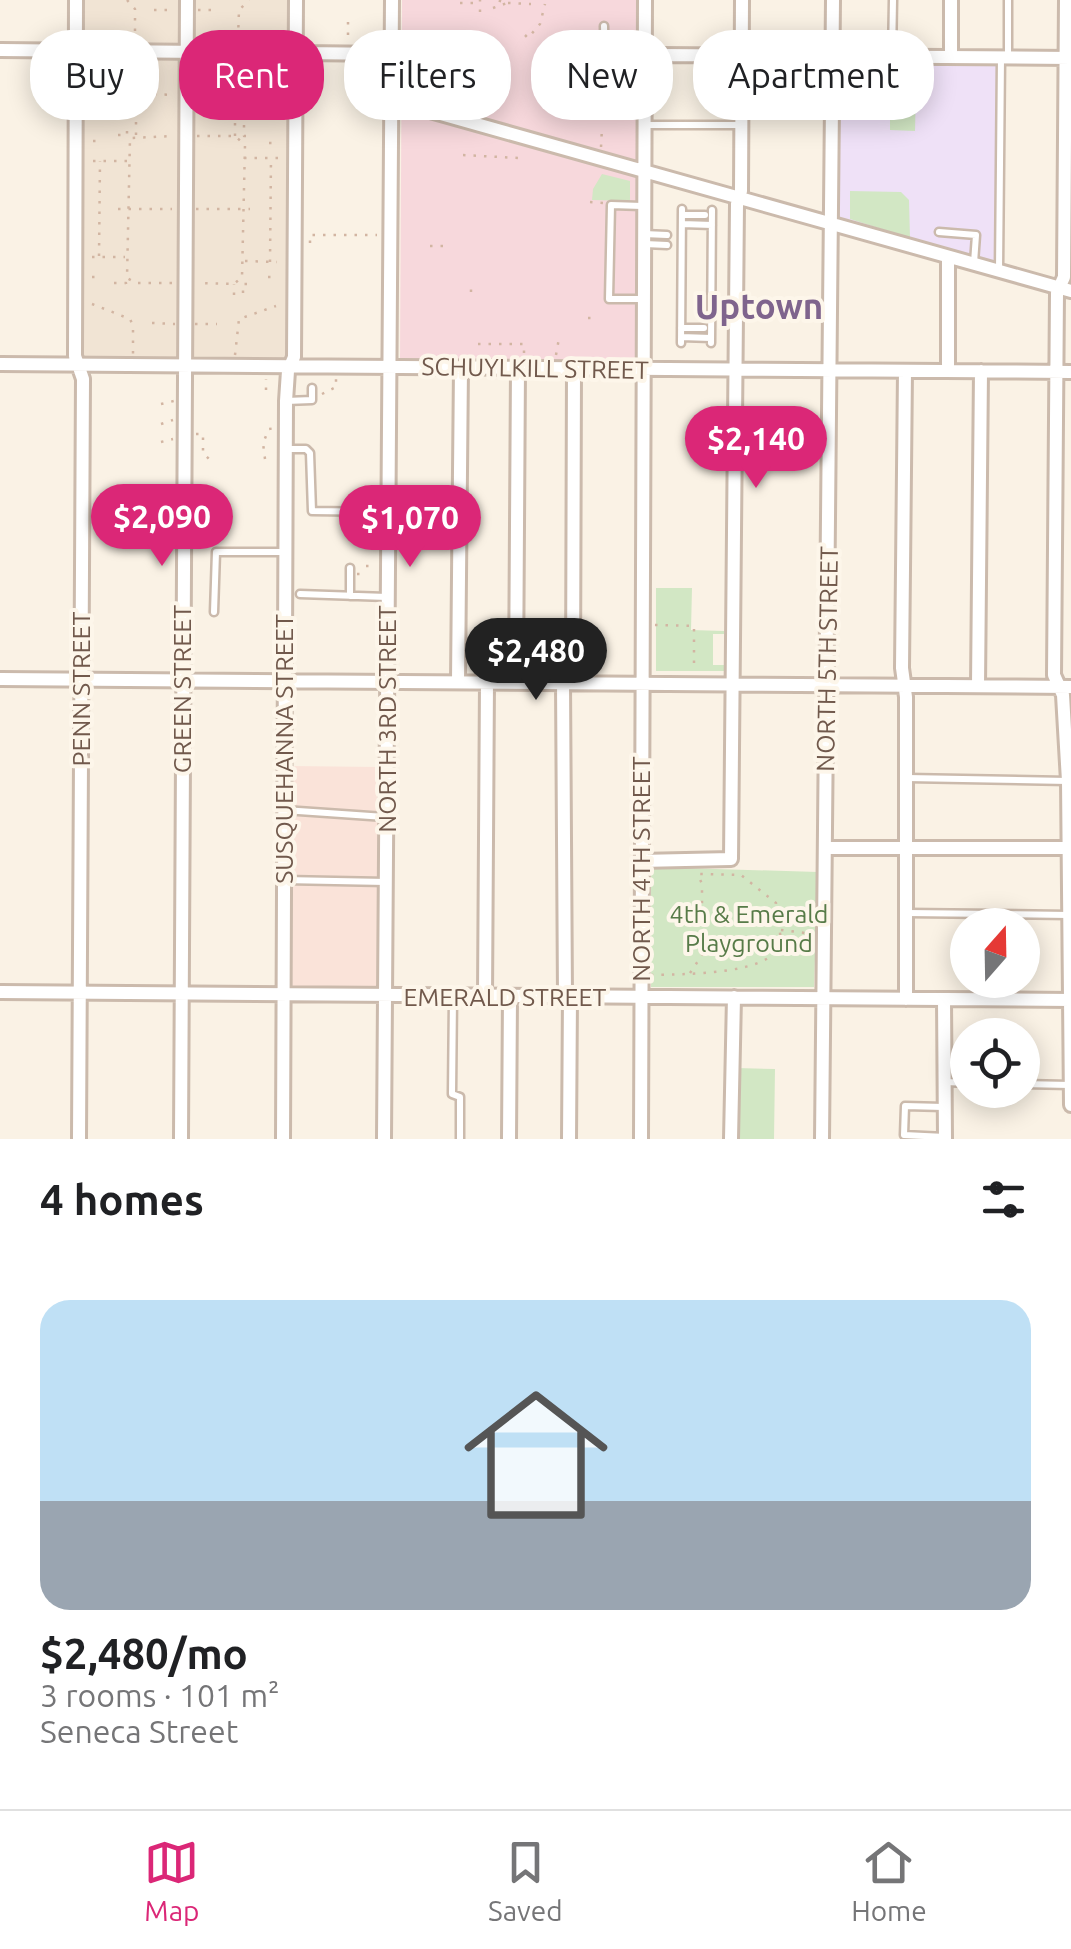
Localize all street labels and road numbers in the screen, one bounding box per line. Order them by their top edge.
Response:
street label: SCHUYLKILL STREET [421,352,649,384]
street label: NORTH 5TH STREET [811,546,843,772]
street label: GREEN STREET [168,605,196,773]
street label: NORTH 3RD STREET [373,605,401,833]
street label: PENN STREET [67,611,95,766]
street label: SUSQUEHANNA STREET [270,614,298,884]
street label: NORTH 4TH STREET [627,756,655,982]
street label: EMERALD STREET [404,983,607,1011]

